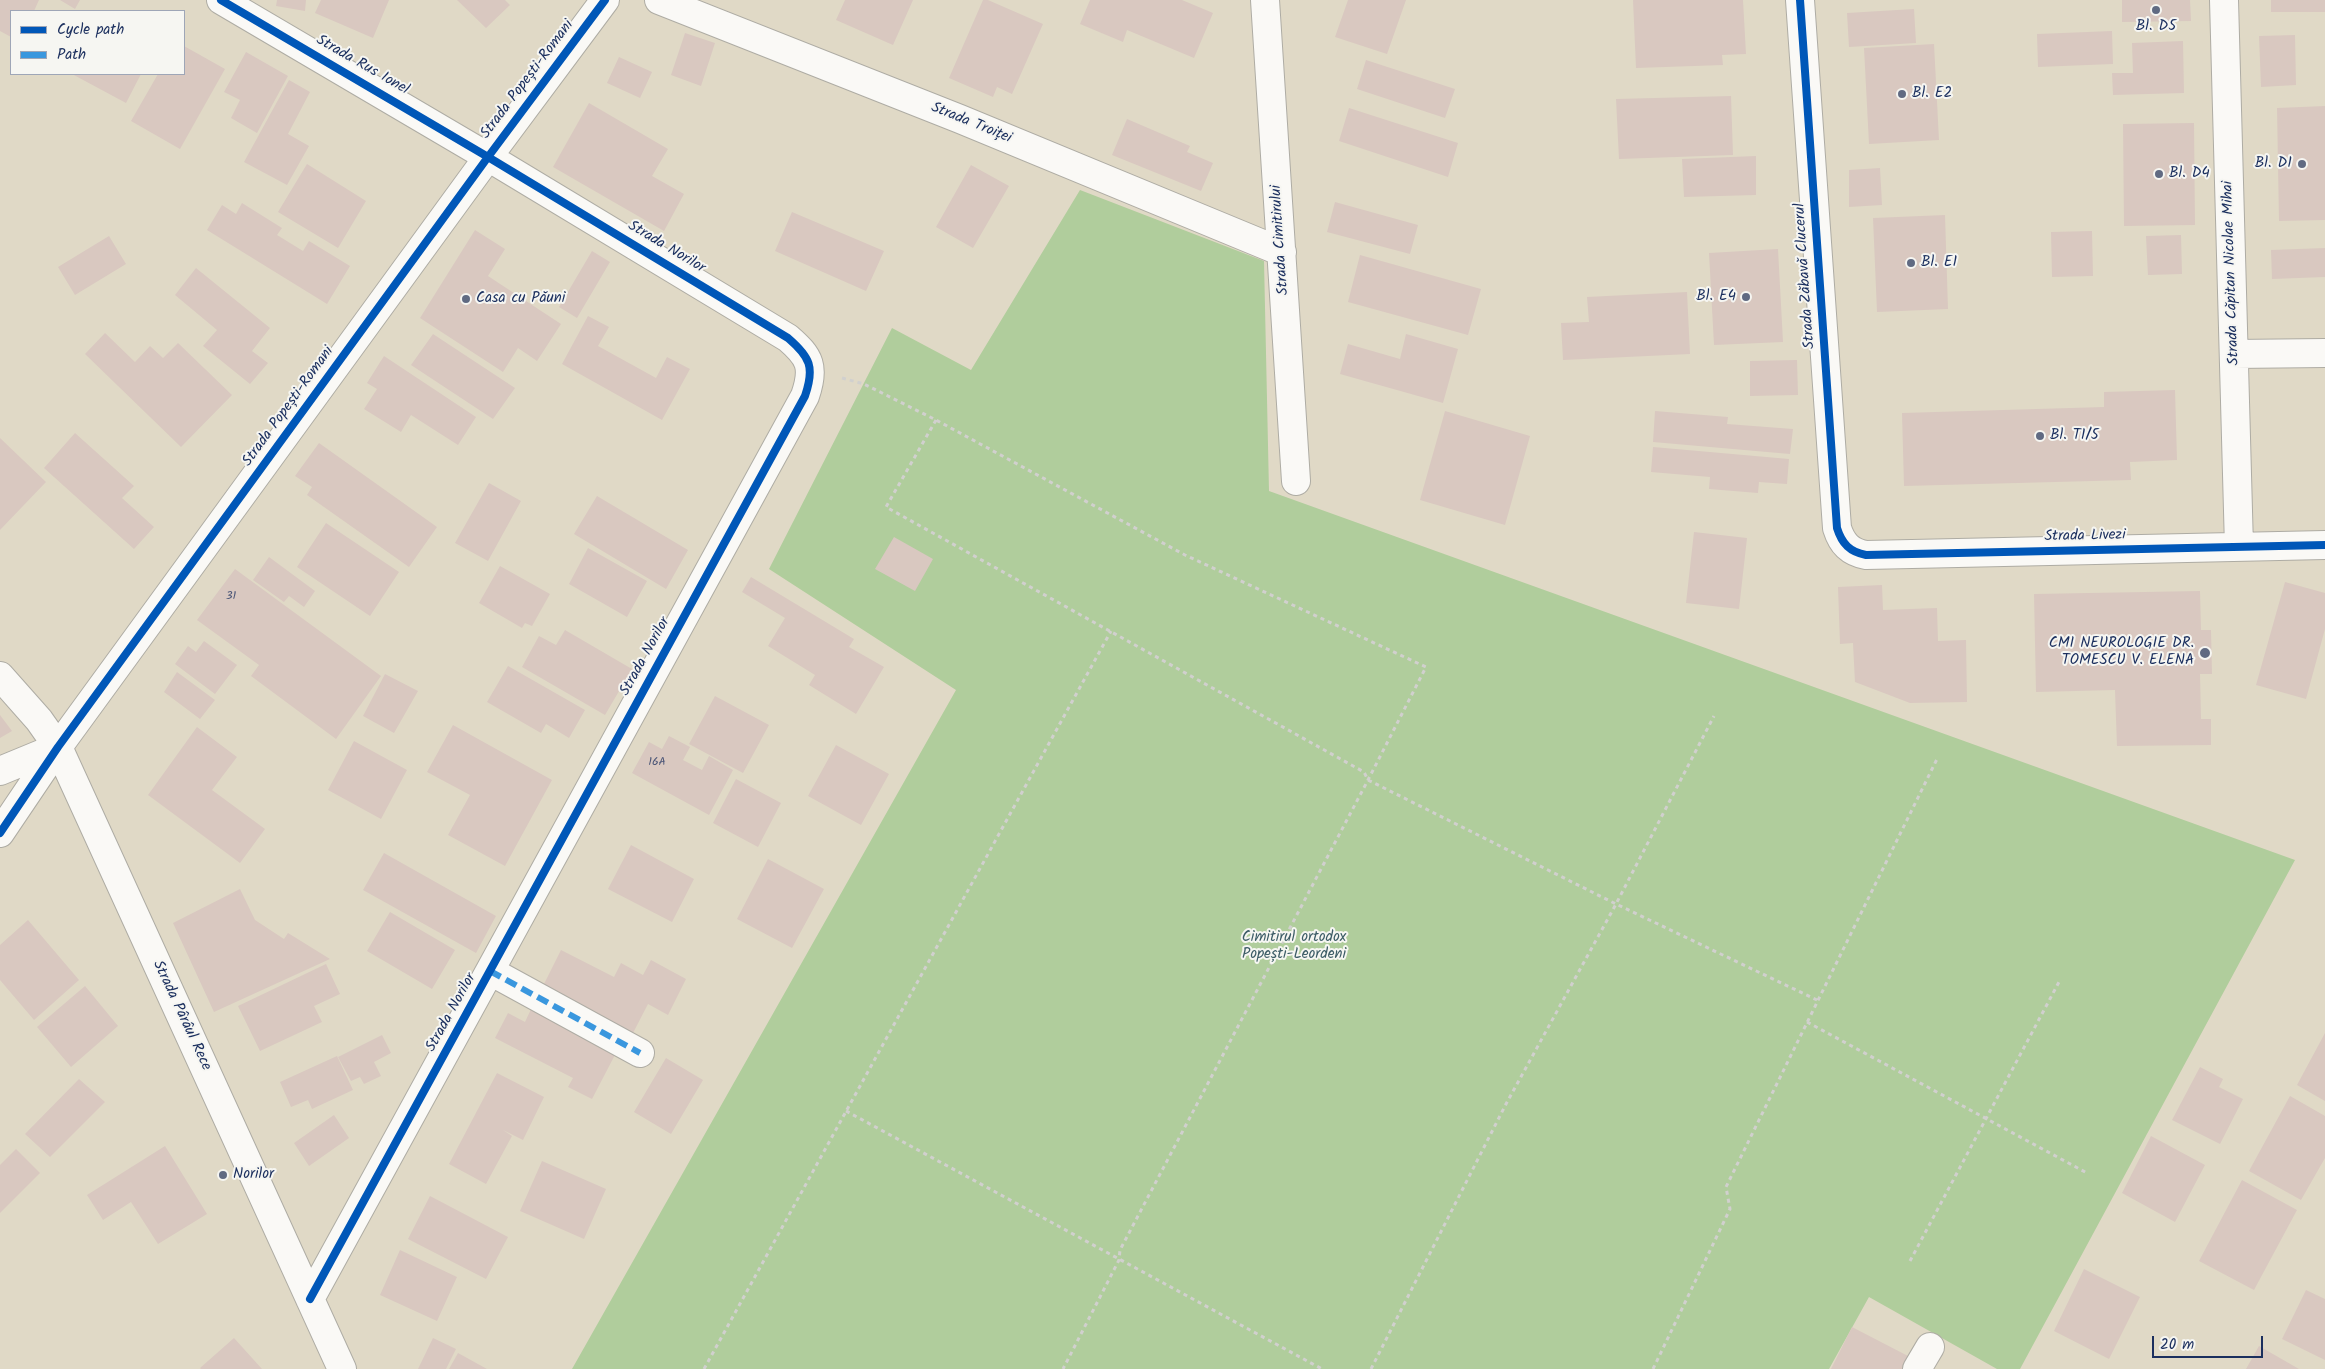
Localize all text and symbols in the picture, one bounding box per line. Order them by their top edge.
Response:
marker: Bl. D5 [2150,4,2162,16]
legend [10,10,185,75]
street label: Strada Popești-Romani [478,17,578,143]
text: Cycle path [57,18,124,42]
place label: Bl. D5 [2136,18,2176,36]
street label: Strada Rus Ionel [312,32,412,100]
text: Path [57,43,86,67]
place label: Bl. E2 [1912,85,1952,103]
marker: Bl. E2 [1896,88,1908,100]
street label: Strada Troiței [928,100,1014,148]
place label: Bl. D1 [2255,155,2292,173]
marker: Bl. D1 [2296,158,2308,170]
place label: Bl. D4 [2169,165,2210,183]
marker: Bl. D4 [2153,168,2165,180]
street label: Strada Căpitan Nicolae Mihai [2220,180,2244,366]
street label: Strada Cimitirului [1268,184,1294,296]
street label: Strada Zăbavă Clucerul [1792,202,1820,350]
street label: Strada Norilor [624,218,708,278]
place label: Bl. E1 [1921,254,1957,272]
marker: Bl. E1 [1905,257,1917,269]
place label: Bl. E4 [1696,288,1736,306]
place label: Casa cu Păuni [476,290,565,308]
marker: Bl. E4 [1740,291,1752,303]
marker: Casa cu Păuni [460,293,472,305]
street label: Strada Popești-Romani [239,343,339,471]
place label: Bl. T1/5 [2050,427,2099,445]
marker: Bl. T1/5 [2034,430,2046,442]
street label: Strada Livezi [2044,527,2126,547]
house number: 31 [226,590,236,604]
street label: Strada Norilor [617,614,675,700]
place label: CMI NEUROLOGIE DR. TOMESCU V. ELENA [2049,635,2194,670]
marker: CMI NEUROLOGIE DR. TOMESCU V. ELENA [2198,646,2212,660]
house number: 16A [648,756,666,770]
park label: Cimitirul ortodox Popești-Leordeni [1242,929,1346,964]
street label: Strada Pârâul Rece [148,958,214,1074]
street label: Strada Norilor [423,970,481,1056]
place label: Norilor [233,1166,274,1184]
marker: Norilor [217,1169,229,1181]
scale bar [2155,1326,2266,1358]
text: 20 m [2160,1333,2194,1357]

